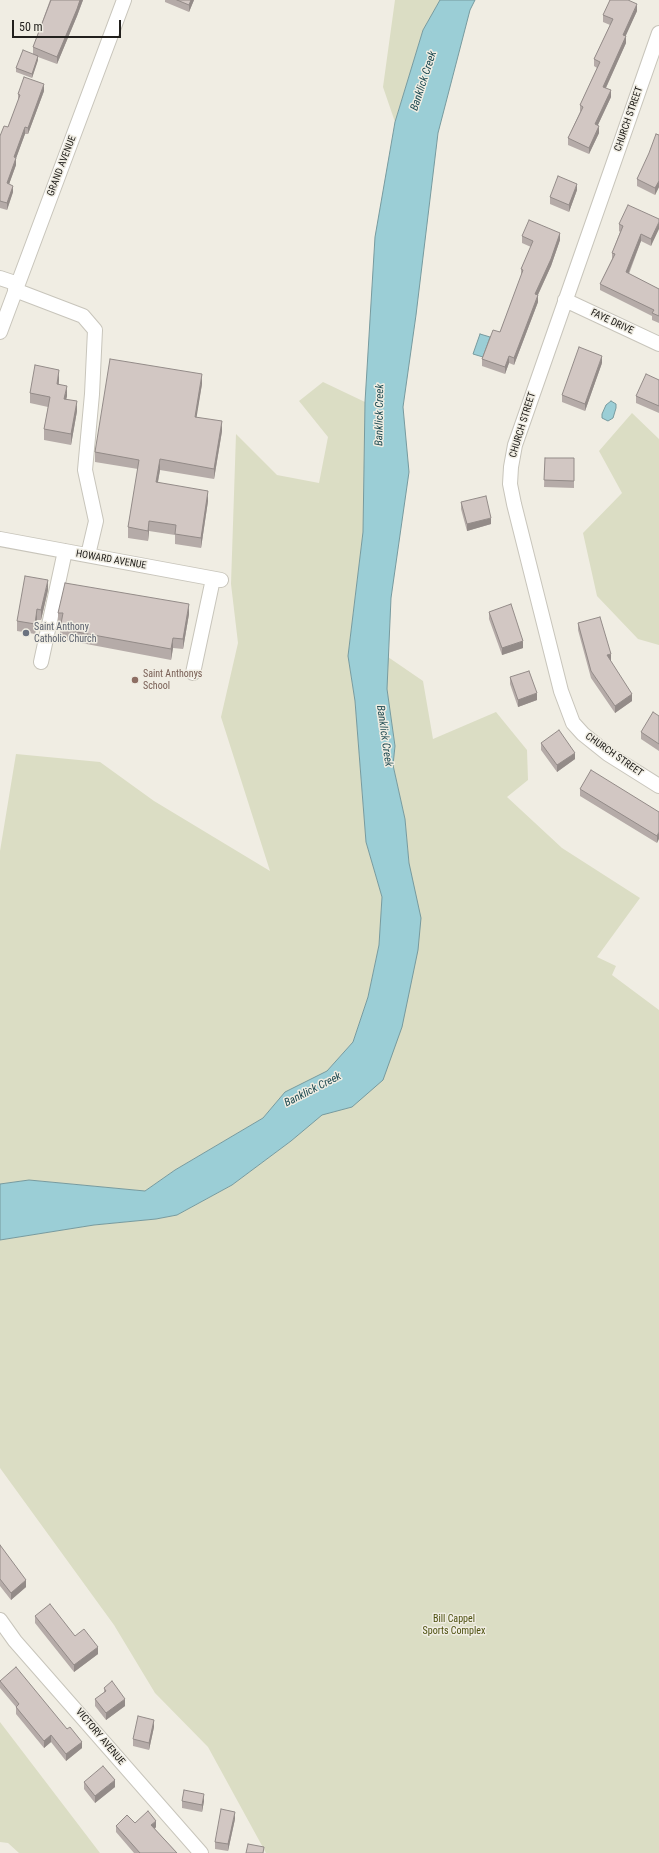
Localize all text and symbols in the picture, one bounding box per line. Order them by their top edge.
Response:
scale bar [14,12,123,38]
text: 50 m [19,20,43,34]
water label: Banklick Creek [408,49,440,113]
street label: CHURCH STREET [612,85,646,153]
street label: GRAND AVENUE [45,134,79,198]
street label: FAYE DRIVE [589,307,635,337]
water label: Banklick Creek [373,384,387,446]
street label: CHURCH STREET [507,391,539,459]
street label: HOWARD AVENUE [75,548,147,572]
place label: Saint Anthony Catholic Church [34,621,97,644]
marker: Saint Anthony Catholic Church [21,628,31,638]
place label: Saint Anthonys School [143,668,202,692]
marker: Saint Anthonys School [130,675,140,685]
water label: Banklick Creek [373,704,395,768]
street label: CHURCH STREET [583,731,645,779]
water label: Banklick Creek [282,1070,344,1110]
park label: Bill Cappel Sports Complex [423,1613,485,1636]
street label: VICTORY AVENUE [73,1706,127,1768]

